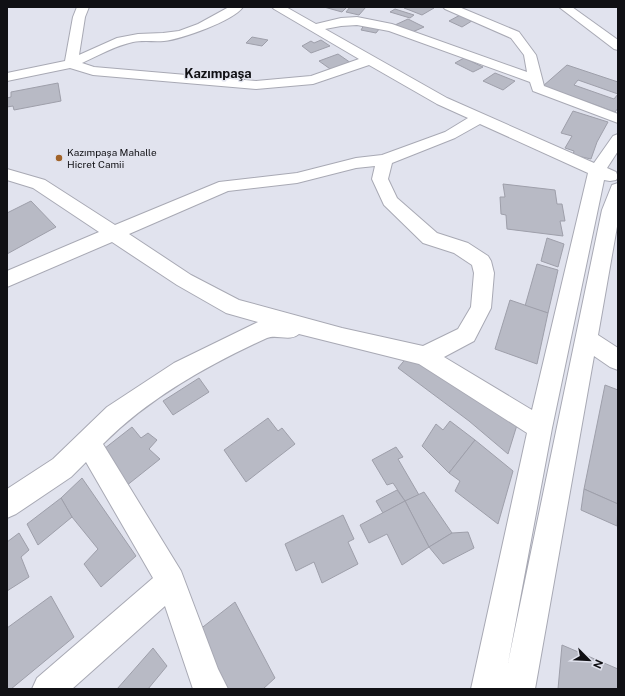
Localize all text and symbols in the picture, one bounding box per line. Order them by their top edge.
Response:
district label: Kazımpaşa [184,66,252,81]
place label: Kazımpaşa Mahalle Hicret Camii [67,146,157,170]
marker: Kazımpaşa Mahalle Hicret Camii [54,153,64,163]
north arrow [569,640,609,680]
text: N [591,658,605,670]

